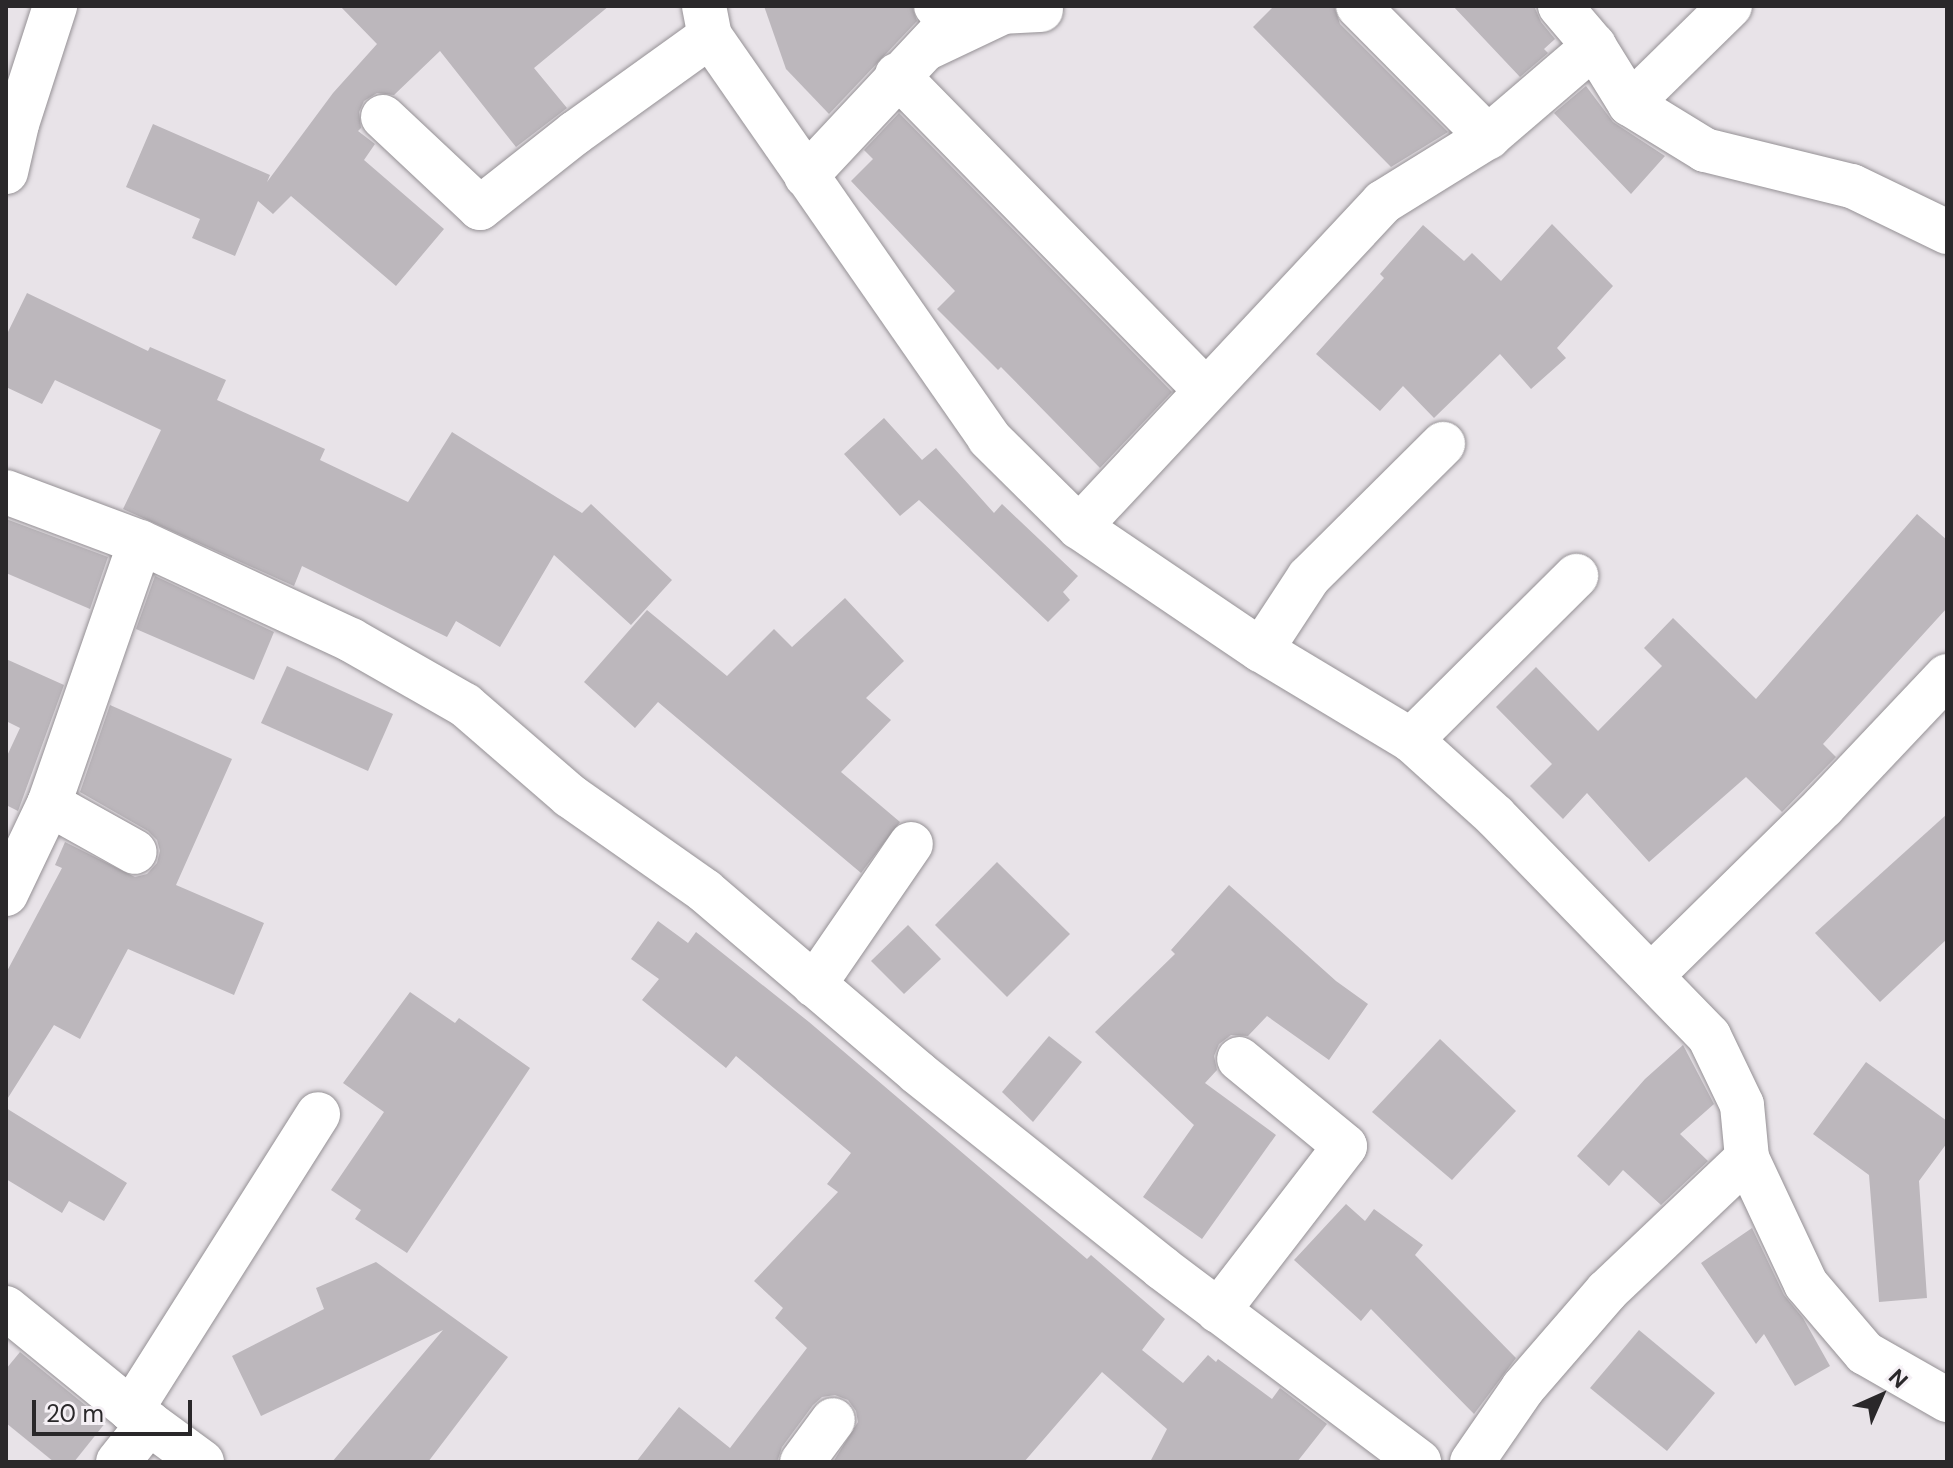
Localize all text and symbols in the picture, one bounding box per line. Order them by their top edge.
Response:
north arrow [1841,1356,1921,1436]
text: N [1882,1363,1914,1395]
scale bar [36,1384,196,1434]
text: 20 m [46,1398,104,1429]

